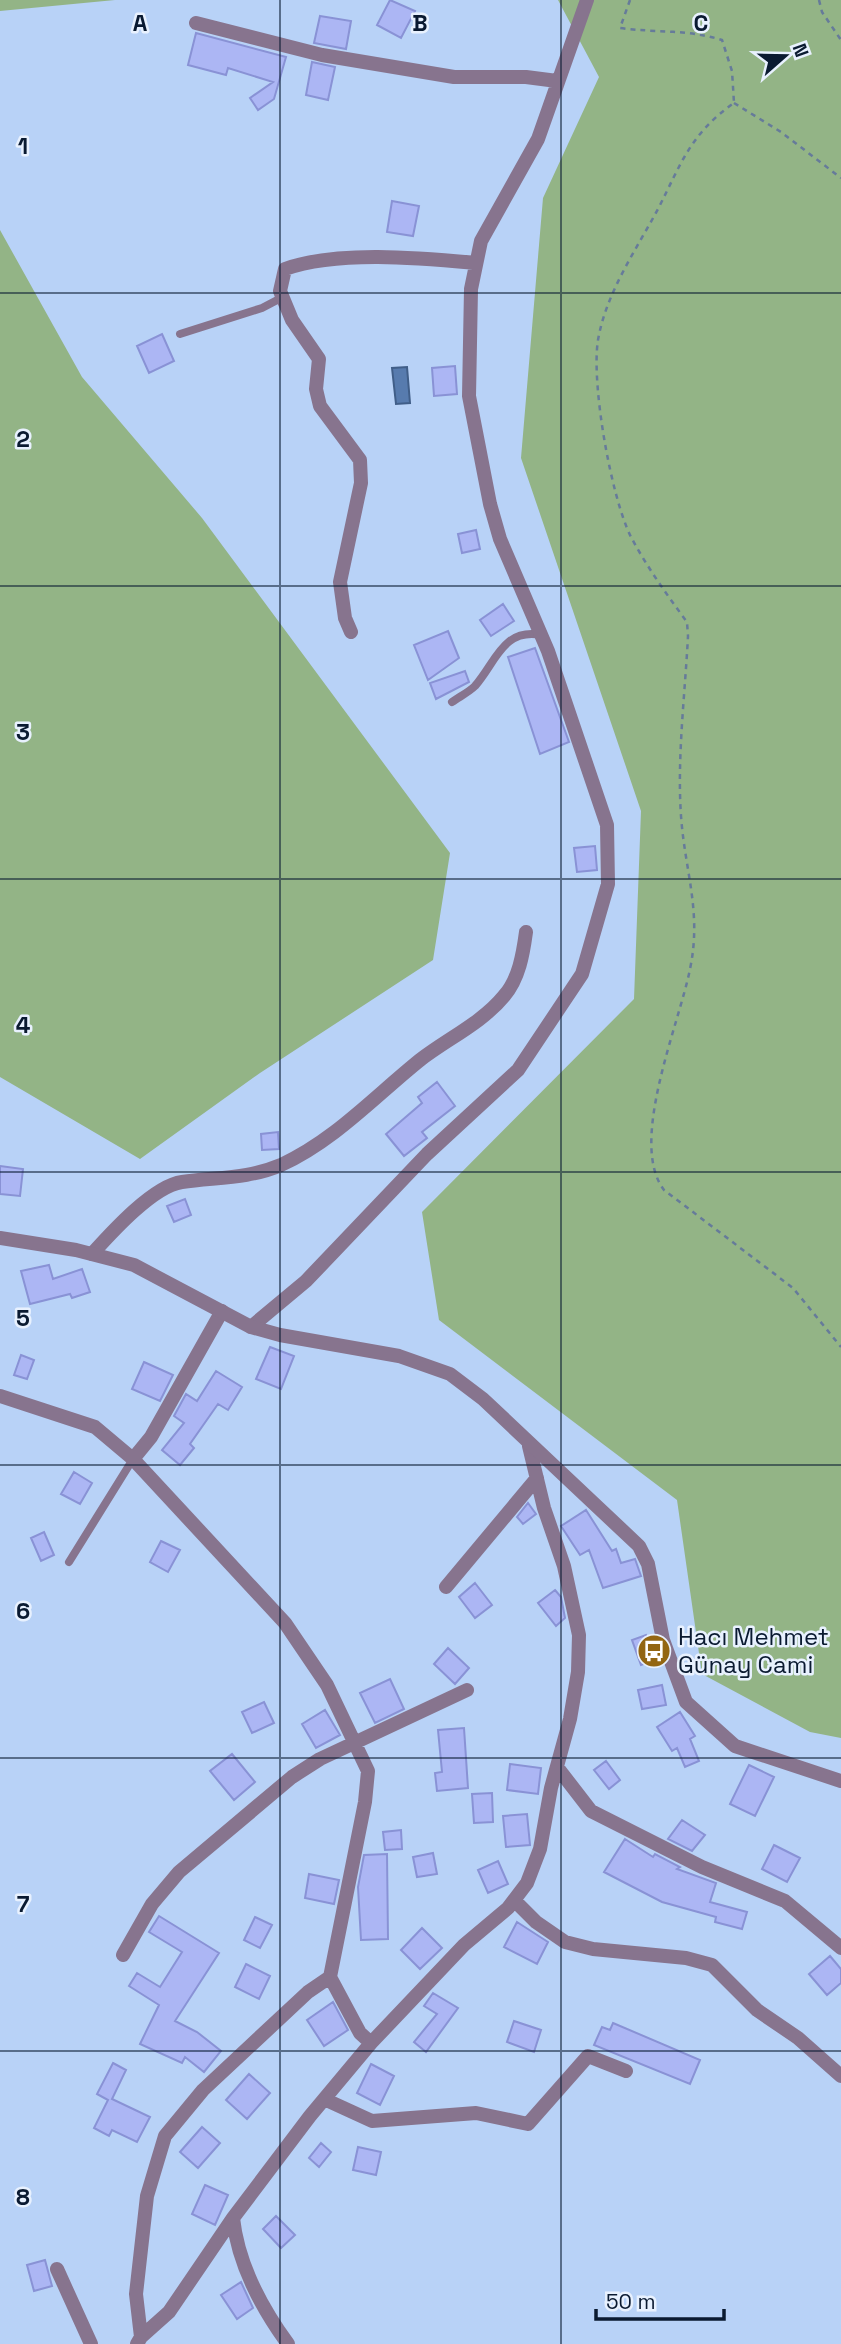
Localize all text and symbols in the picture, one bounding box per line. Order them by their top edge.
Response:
text: A [133,8,148,38]
text: B [412,8,428,38]
text: C [694,8,708,38]
north arrow [750,21,820,91]
text: N [787,40,814,61]
text: 1 [18,131,28,161]
text: 2 [16,424,30,454]
text: 3 [16,717,30,747]
text: 4 [16,1010,31,1040]
text: 5 [16,1303,30,1333]
text: 6 [16,1596,30,1626]
place label: Hacı Mehmet Günay Cami [678,1621,829,1680]
bus stop icon: Hacı Mehmet Günay Cami [635,1632,673,1670]
text: 7 [17,1889,30,1919]
text: 8 [16,2182,30,2212]
scale bar [596,2278,724,2322]
text: 50 m [606,2288,656,2315]

